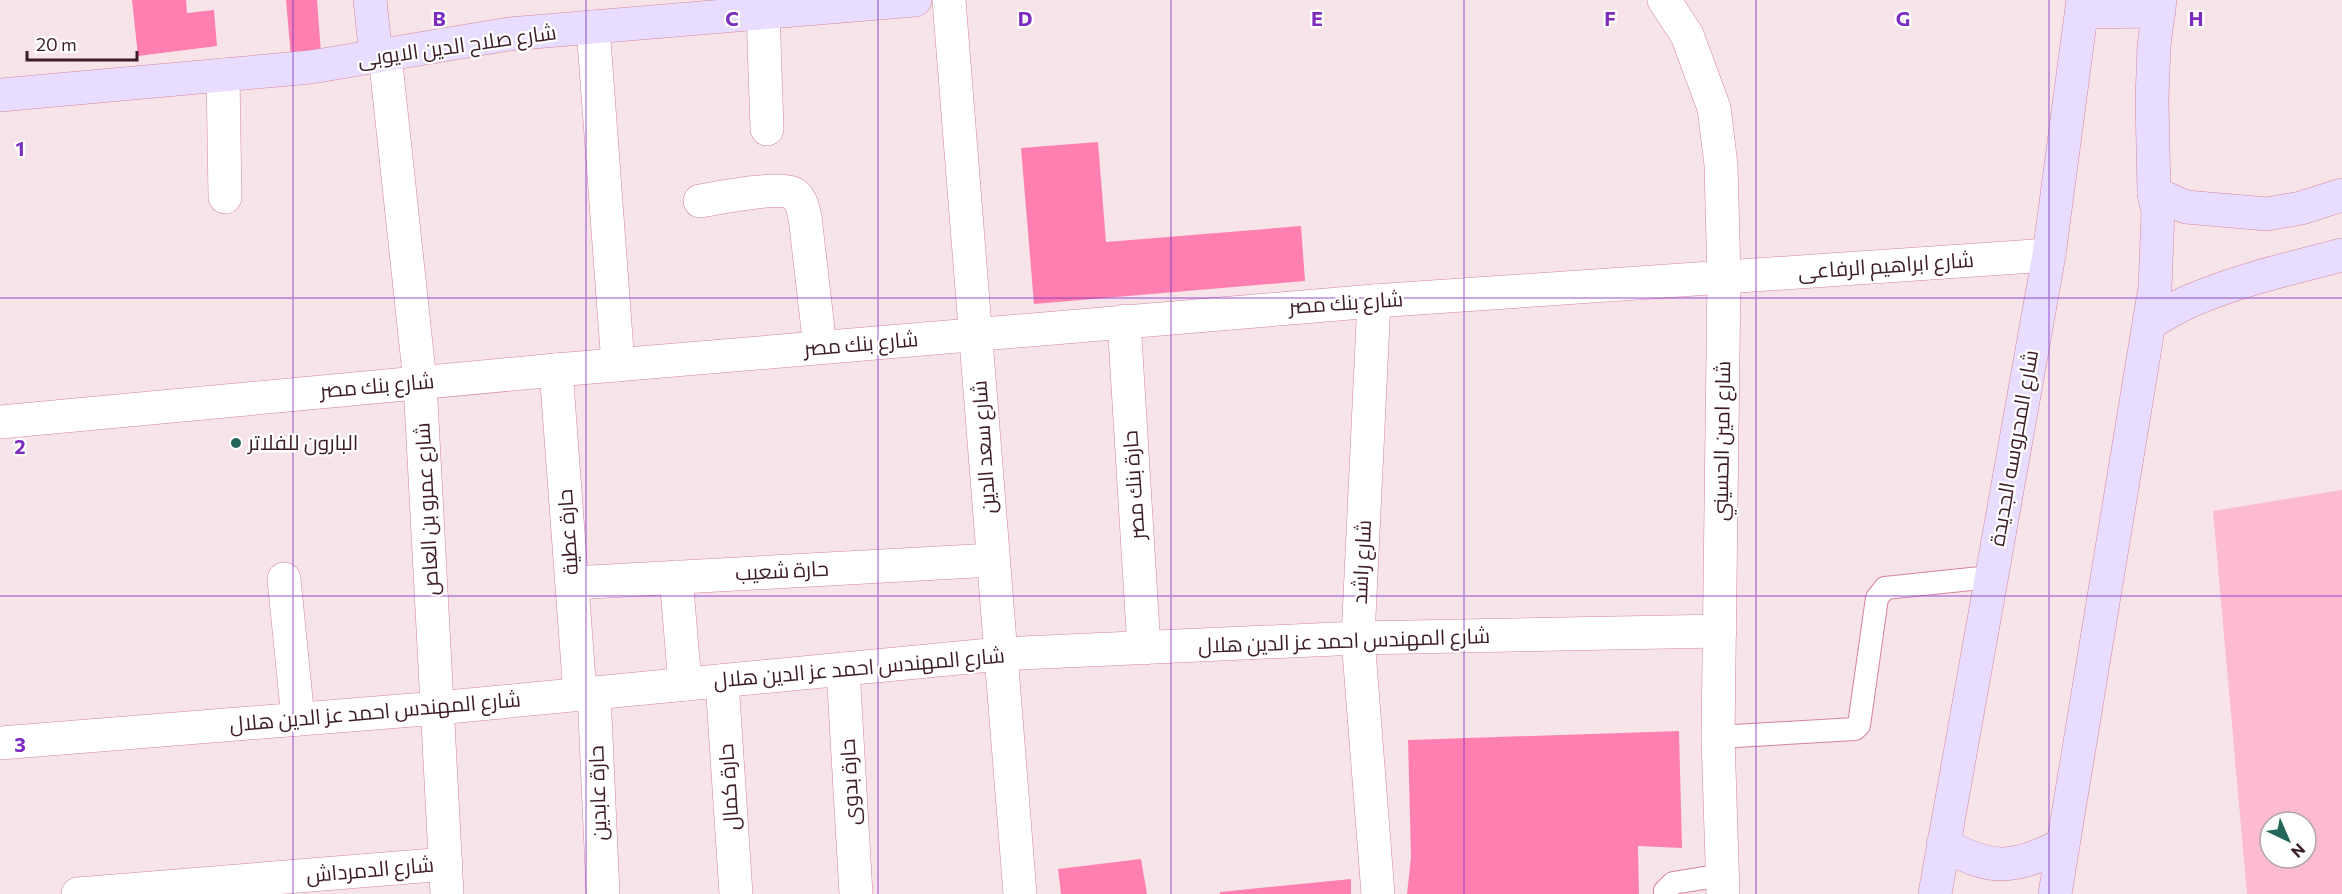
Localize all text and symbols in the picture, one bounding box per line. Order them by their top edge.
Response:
text: B [432,6,446,30]
text: C [725,6,739,30]
text: D [1018,6,1032,30]
text: E [1311,6,1323,30]
text: F [1604,6,1616,30]
text: G [1896,6,1910,30]
text: H [2189,6,2204,30]
street label: شارع صلاح الدين الايوبى [356,18,558,74]
scale bar [27,24,136,62]
text: 20 m [36,33,77,55]
text: 1 [15,136,25,160]
street label: شارع ابراهيم الرفاعى [1797,246,1975,286]
street label: شارع بنك مصر [1287,285,1404,321]
street label: شارع بنك مصر [802,325,919,363]
street label: شارع المحروسه الجديدة [1983,348,2045,548]
street label: شارع امين الحسيني [1707,361,1739,521]
street label: شارع بنك مصر [318,367,435,405]
street label: شارع سعد الدين [965,379,1003,515]
street label: شارع عمرو بن العاص [408,422,446,596]
place label: البارون للفلاتر [247,429,358,456]
street label: حارة بنك مصر [1116,429,1150,542]
text: 2 [14,434,26,458]
marker: البارون للفلاتر [229,436,243,450]
street label: حارة عطية [551,488,583,576]
street label: شارع راشد [1346,519,1378,605]
street label: حارة شعيب [734,555,829,585]
street label: شارع المهندس احمد عز الدين هلال [1197,622,1491,660]
street label: شارع المهندس احمد عز الدين هلال [712,641,1006,695]
street label: شارع المهندس احمد عز الدين هلال [228,685,522,739]
text: 3 [14,732,26,756]
street label: حارة بدوى [834,738,865,826]
street label: حارة كمال [712,743,745,831]
street label: حارة عابدين [582,745,613,841]
north arrow [2258,810,2318,870]
text: N [2288,840,2310,862]
street label: شارع الدمرداش [305,850,435,890]

